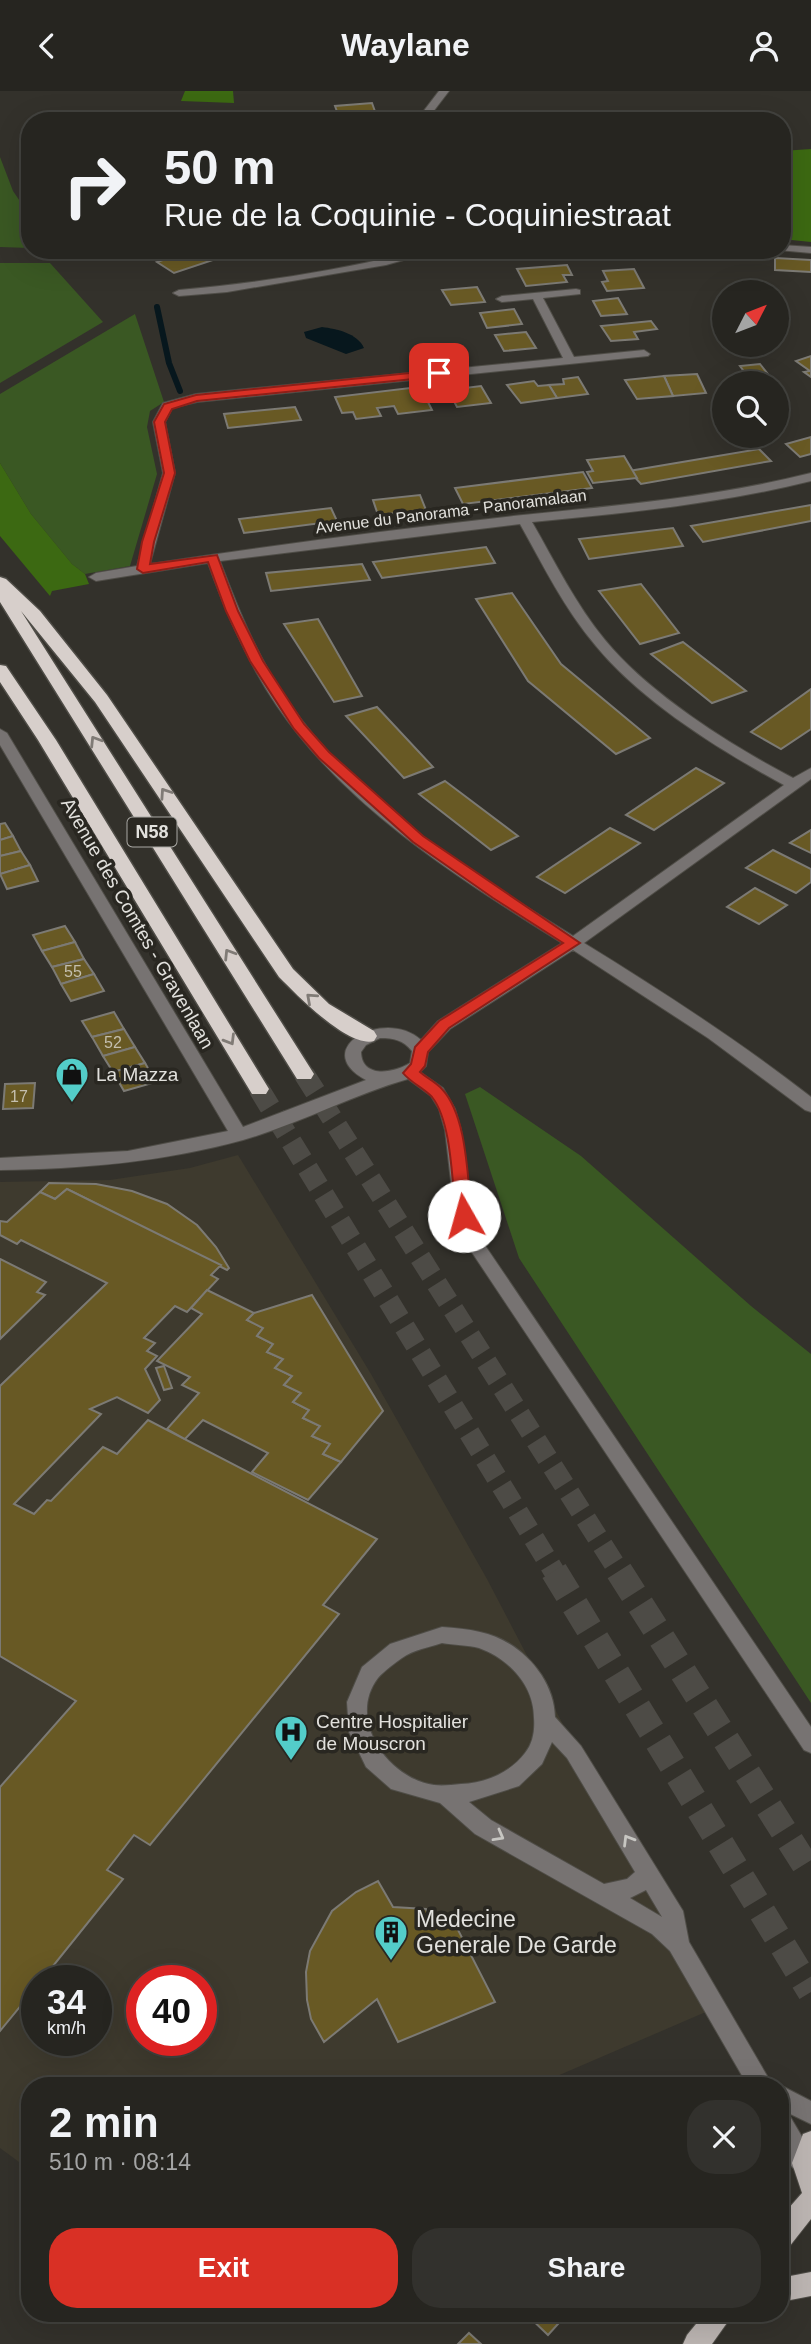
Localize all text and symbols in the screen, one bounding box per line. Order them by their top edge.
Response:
icon: back [28,27,66,65]
text: Waylane [341,27,470,63]
icon: person [745,27,783,65]
icon: right [49,140,140,231]
text: 50 m [164,140,276,194]
text: Rue de la Coquinie - Coquiniestraat [164,197,671,233]
north arrow [712,280,789,357]
map controls [712,280,789,448]
pin [409,343,469,403]
icon: arrive [420,354,458,392]
button: search [712,371,789,448]
street label: Avenue du Panorama - Panoramalaan [315,486,587,537]
one-way arrow [91,735,104,748]
one-way arrow [160,787,173,800]
street label: Avenue des Comtes - Gravenlaan [57,794,218,1052]
road number: N58 [128,817,176,847]
one-way arrow [225,949,238,962]
house number: 55 [64,963,82,980]
one-way arrow [306,994,319,1006]
one-way arrow [221,1033,234,1046]
house number: 52 [104,1034,122,1051]
shop icon: La Mazza [53,1055,91,1104]
place label: La Mazza [96,1064,179,1085]
house number: 17 [10,1088,28,1105]
position arrow [427,1179,501,1253]
place label: Centre Hospitalier de Mouscron [316,1711,469,1754]
hospital icon: Centre Hospitalier de Mouscron [272,1713,310,1762]
one-way arrow [491,1828,504,1841]
one-way arrow [623,1834,636,1847]
place label: Medecine Generale De Garde [416,1906,617,1958]
building icon: Medecine Generale De Garde [372,1913,410,1962]
speed limit sign: 40 [126,1965,217,2056]
text: 34 [47,1982,86,2021]
text: km/h [47,2018,86,2038]
text: 2 min [49,2099,159,2146]
button: close [687,2100,761,2174]
text: 510 m · 08:14 [49,2149,191,2175]
button: Exit [49,2228,398,2308]
button: Share [412,2228,761,2308]

